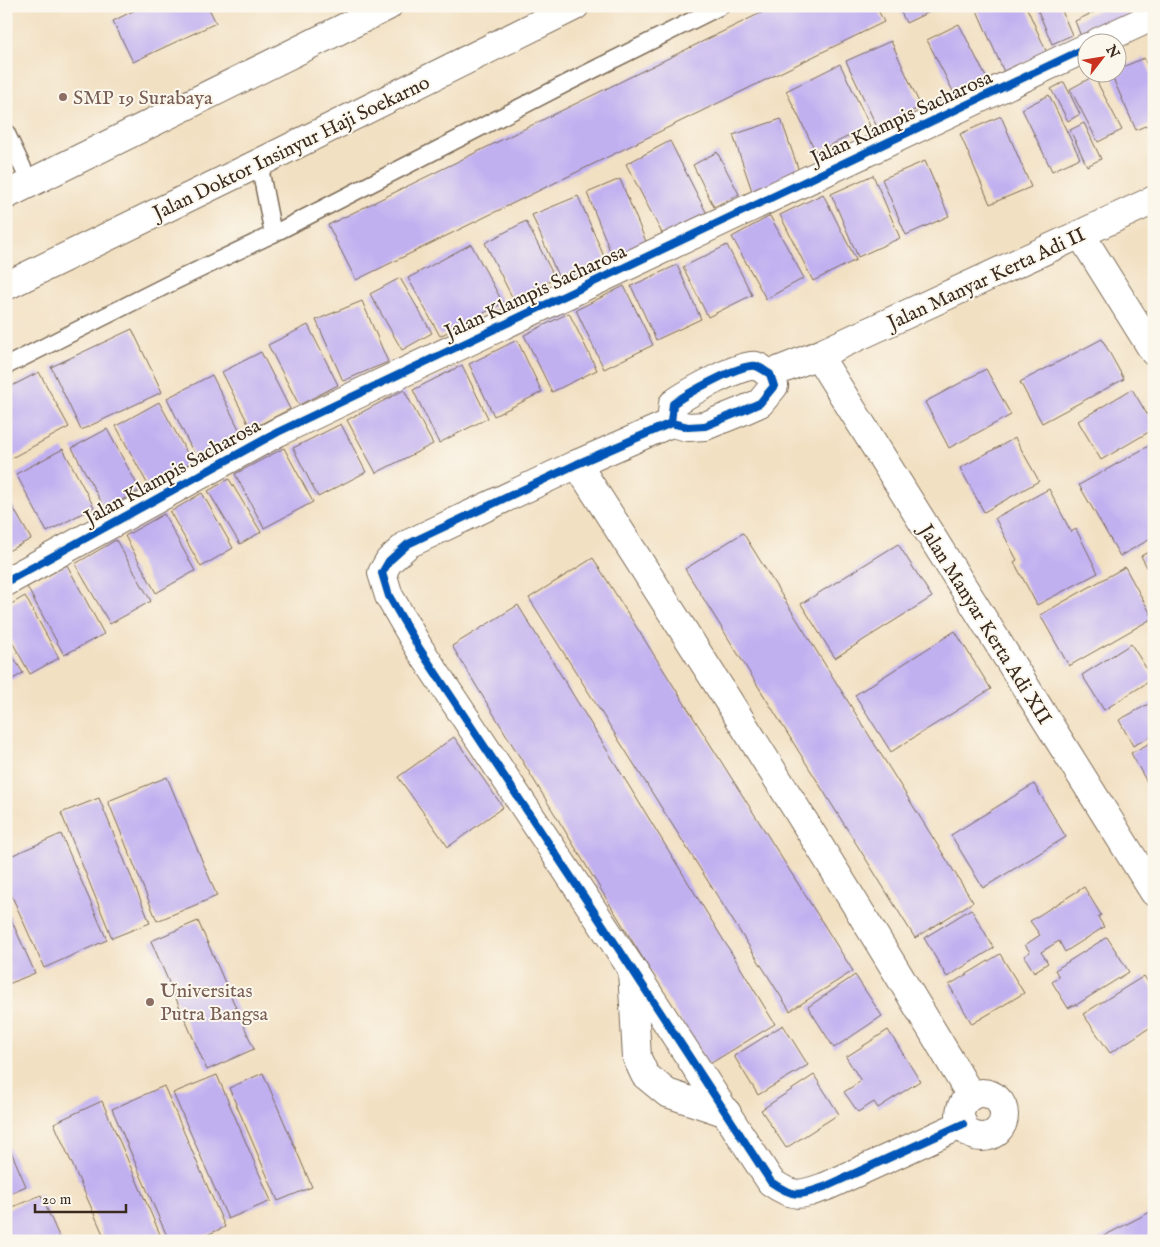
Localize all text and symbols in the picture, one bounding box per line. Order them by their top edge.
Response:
north arrow [1078,32,1128,82]
text: N [1101,41,1123,62]
street label: Jalan Klampis Sacharosa [805,65,997,172]
street label: Jalan Doktor Insinyur Haji Soekarno [147,70,434,227]
place label: SMP 19 Surabaya [73,86,213,111]
marker: SMP 19 Surabaya [57,91,69,103]
street label: Jalan Manyar Kerta Adi II [882,222,1090,337]
street label: Jalan Klampis Sacharosa [439,239,631,346]
street label: Jalan Klampis Sacharosa [79,413,265,532]
street label: Jalan Manyar Kerta Adi XII [912,518,1057,730]
place label: Universitas Putra Bangsa [160,979,269,1027]
marker: Universitas Putra Bangsa [144,996,156,1008]
scale bar [35,1182,126,1214]
text: 20 m [42,1190,72,1209]

